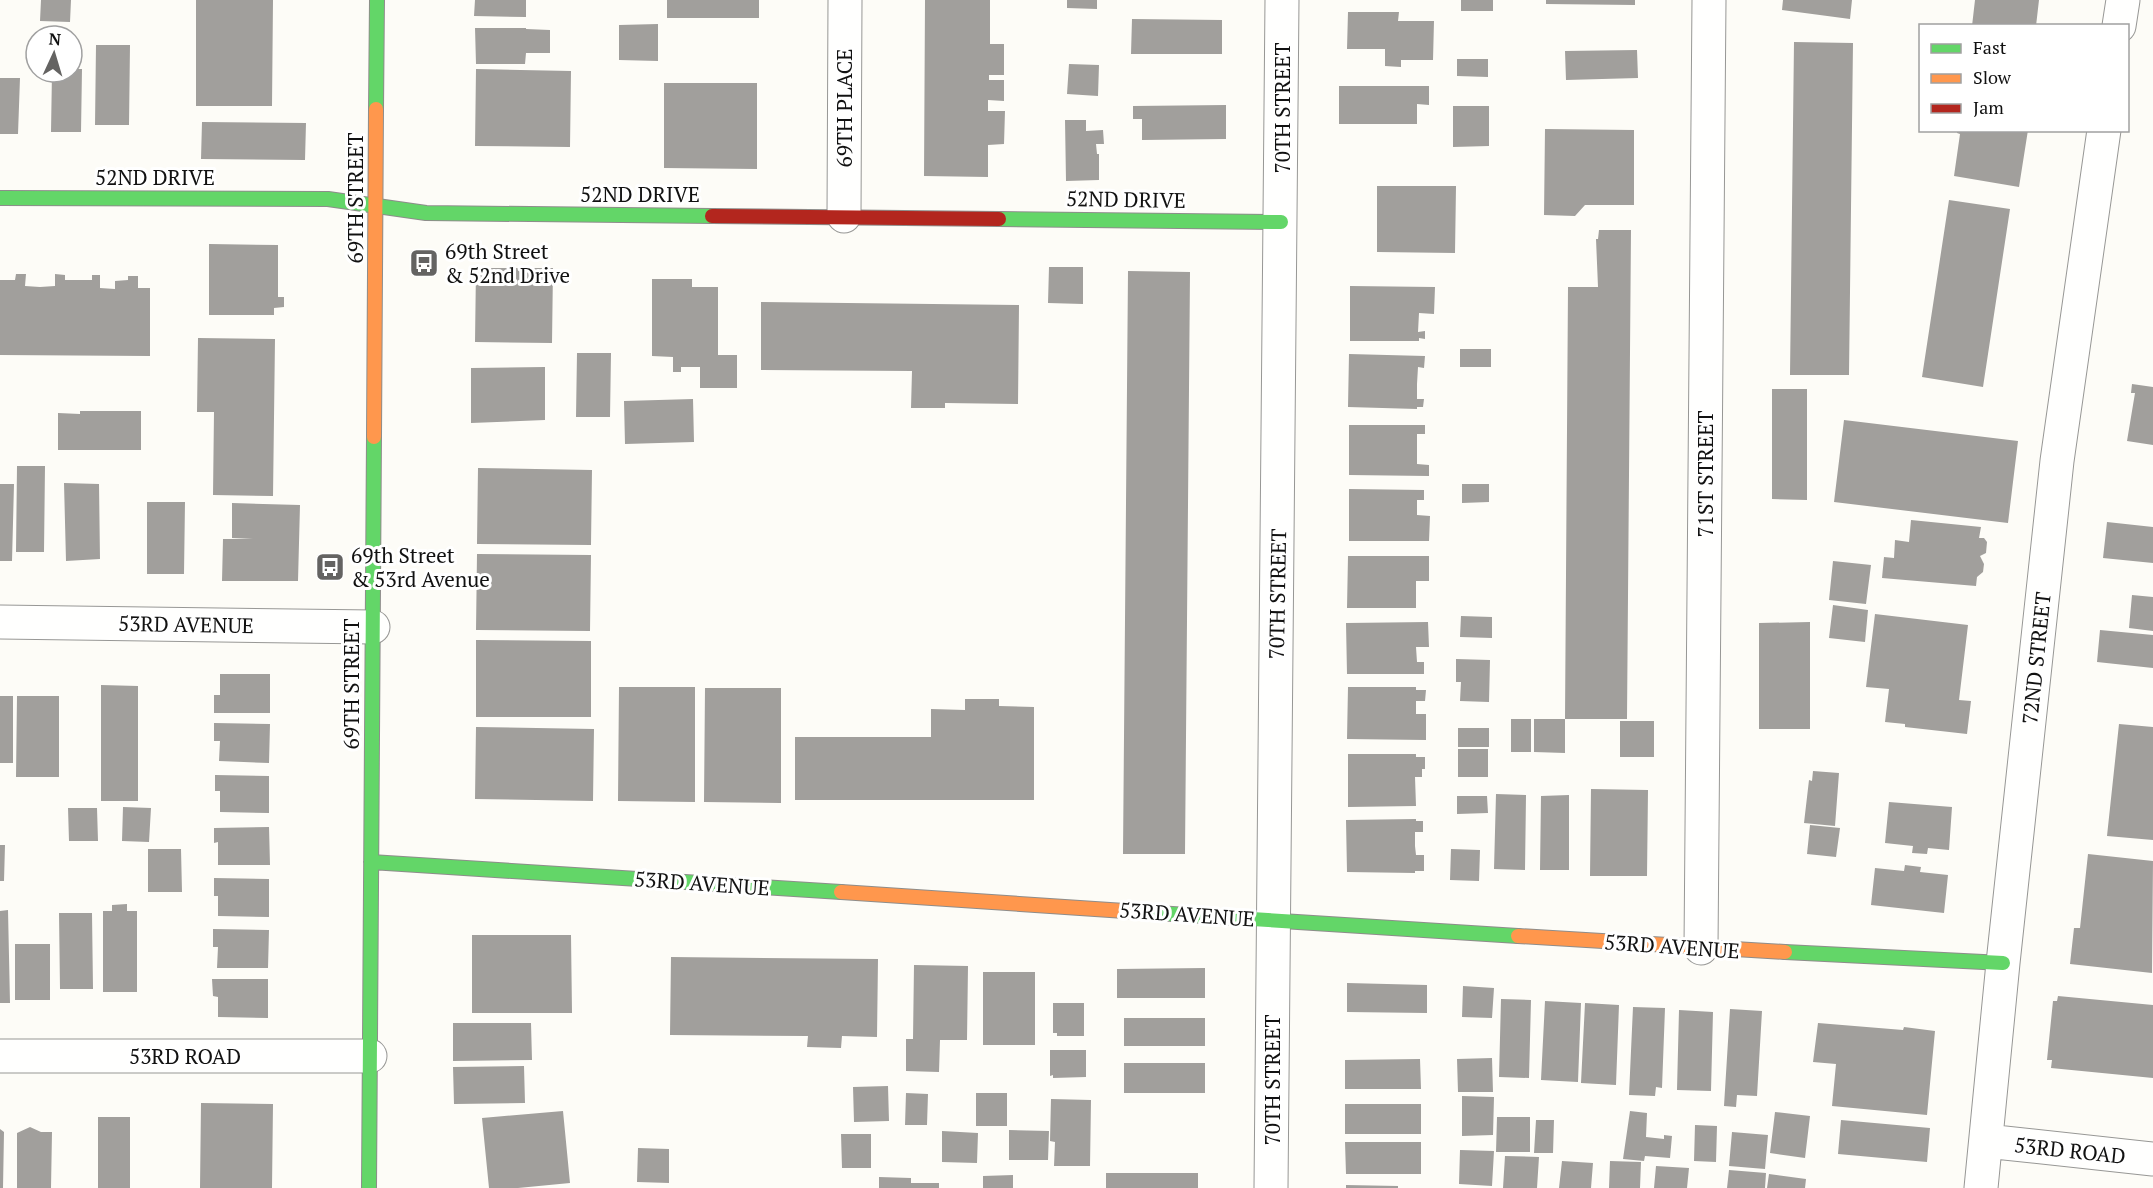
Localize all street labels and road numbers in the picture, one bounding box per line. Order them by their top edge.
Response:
street label: 70TH STREET [1268,43,1296,173]
street label: 69TH PLACE [830,49,858,167]
street label: 69TH STREET [341,133,369,263]
street label: 52ND DRIVE [95,163,215,191]
street label: 52ND DRIVE [580,180,700,208]
street label: 52ND DRIVE [1066,184,1186,214]
street label: 71ST STREET [1691,411,1719,537]
street label: 70TH STREET [1262,528,1292,660]
street label: 72ND STREET [2015,590,2057,726]
street label: 53RD AVENUE [118,609,254,639]
street label: 69TH STREET [337,619,365,749]
street label: 53RD AVENUE [633,864,771,902]
street label: 53RD AVENUE [1118,895,1256,933]
street label: 53RD AVENUE [1603,927,1741,965]
street label: 70TH STREET [1258,1015,1286,1145]
street label: 53RD ROAD [129,1042,241,1070]
street label: 53RD ROAD [2013,1130,2127,1170]

